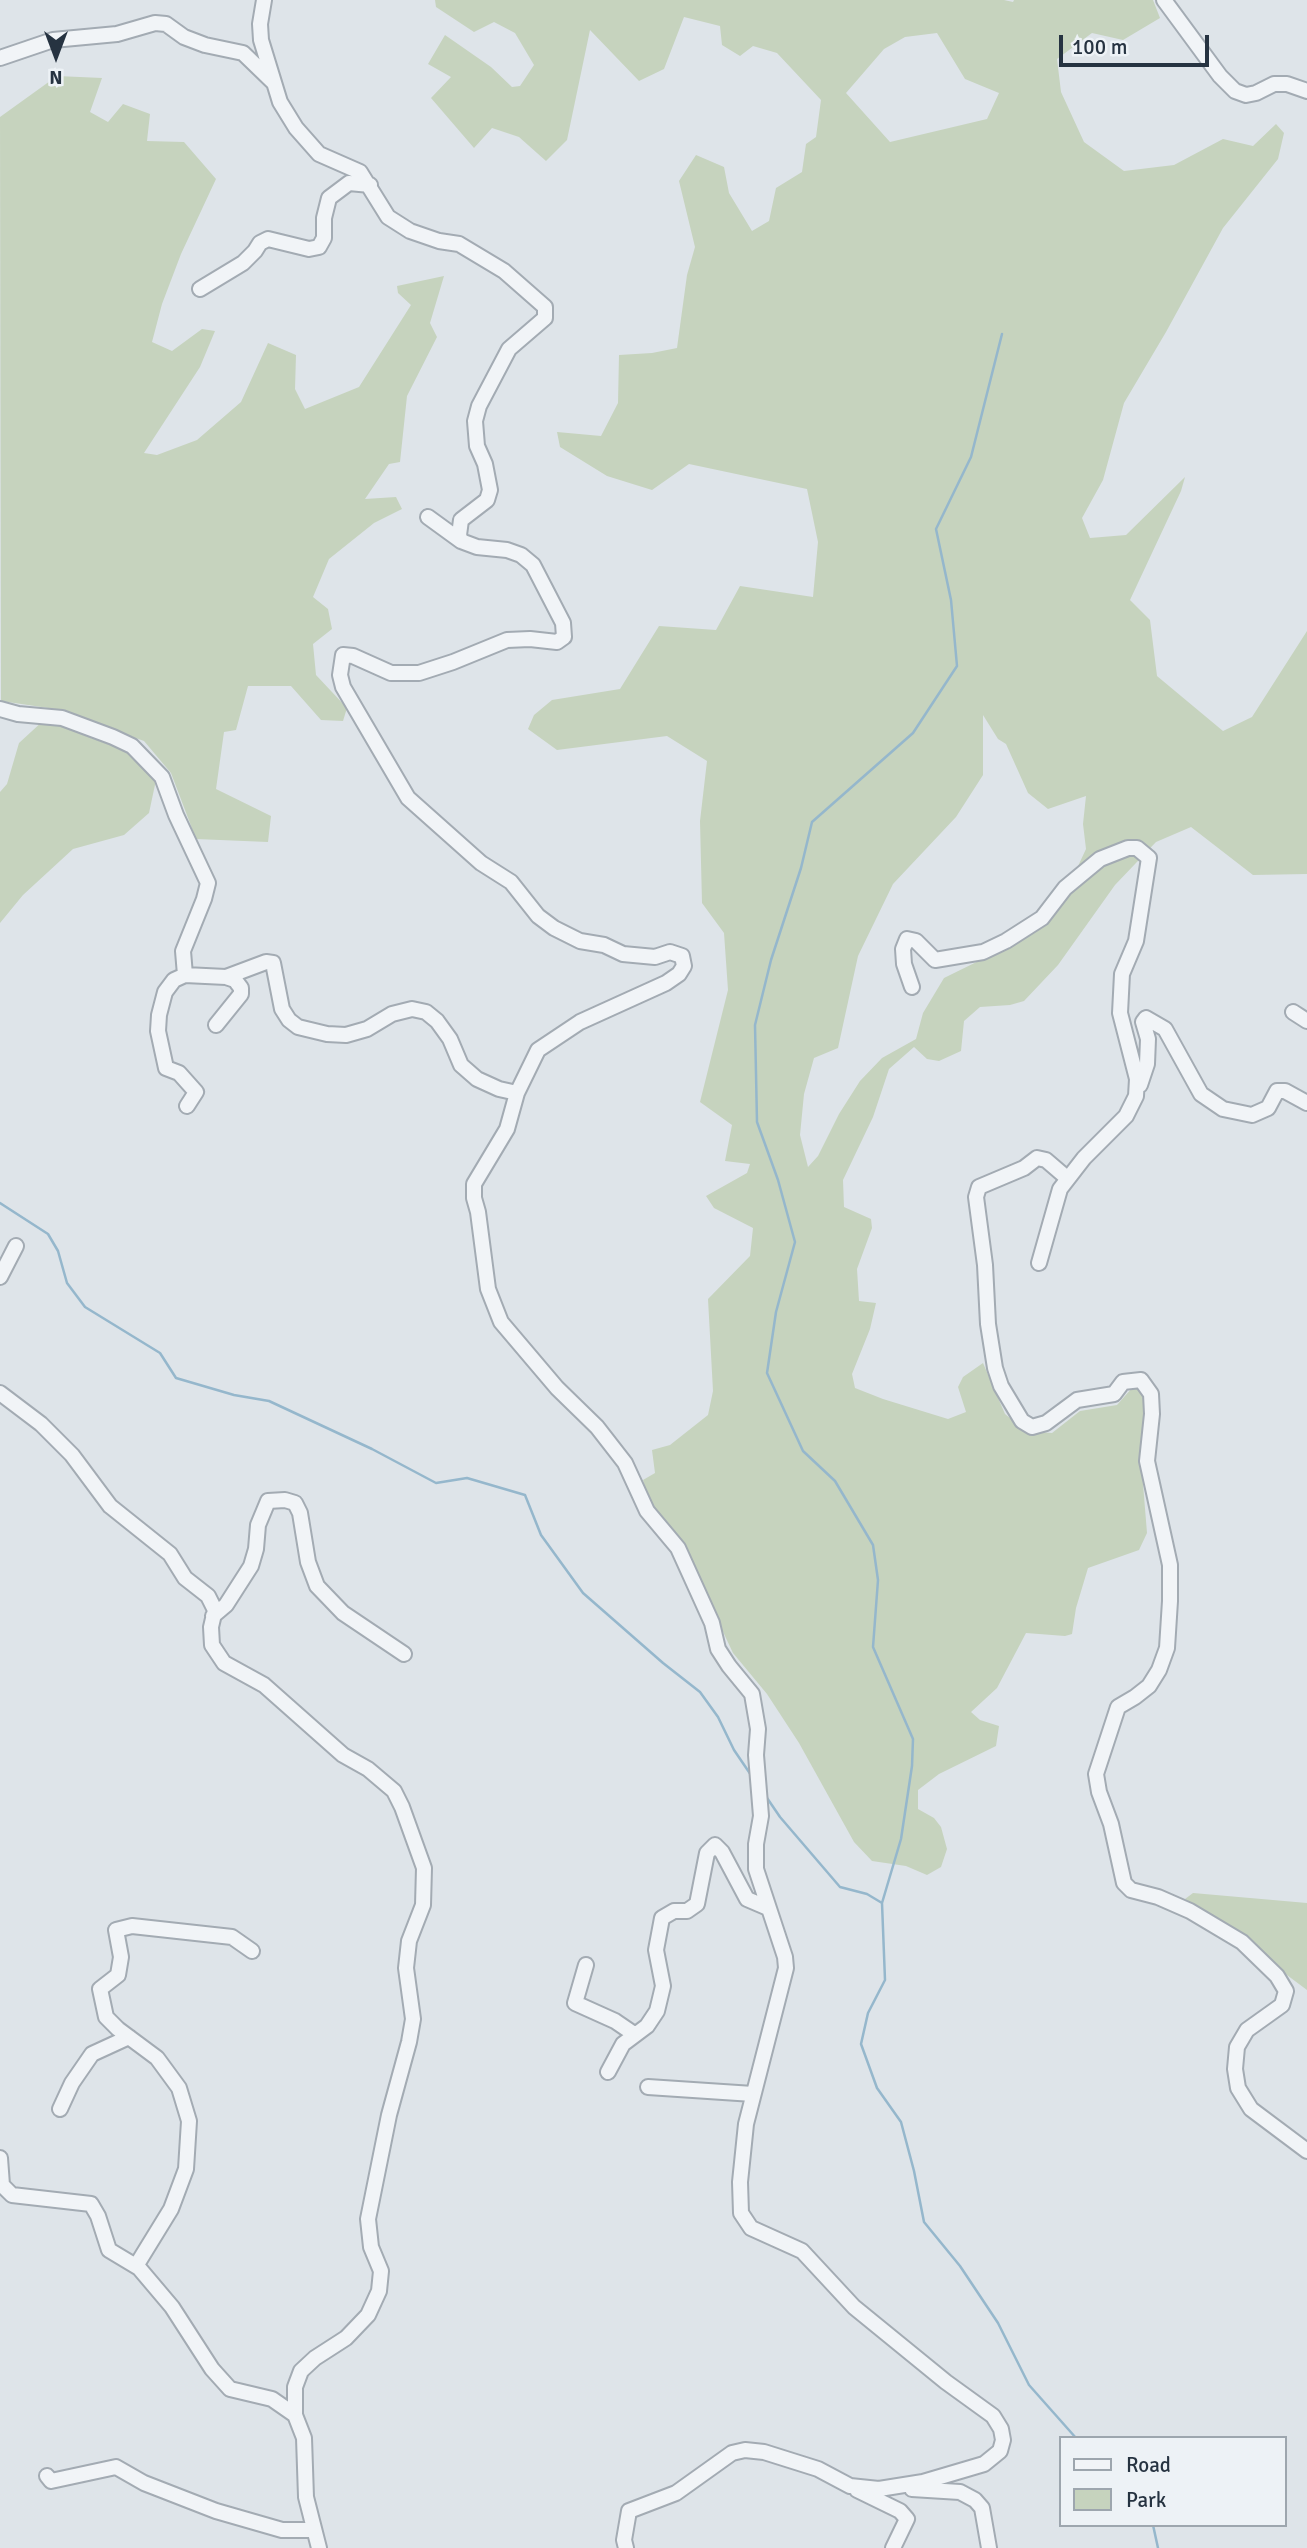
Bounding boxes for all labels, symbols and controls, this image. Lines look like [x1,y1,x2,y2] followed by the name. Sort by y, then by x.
[21,21,91,91] north arrow
[1062,21,1212,65] scale bar
[1072,34,1127,60] text: 100 m
[49,65,63,89] text: N
[1058,2436,1286,2527] legend
[1126,2452,1171,2478] text: Road
[1126,2487,1166,2513] text: Park

